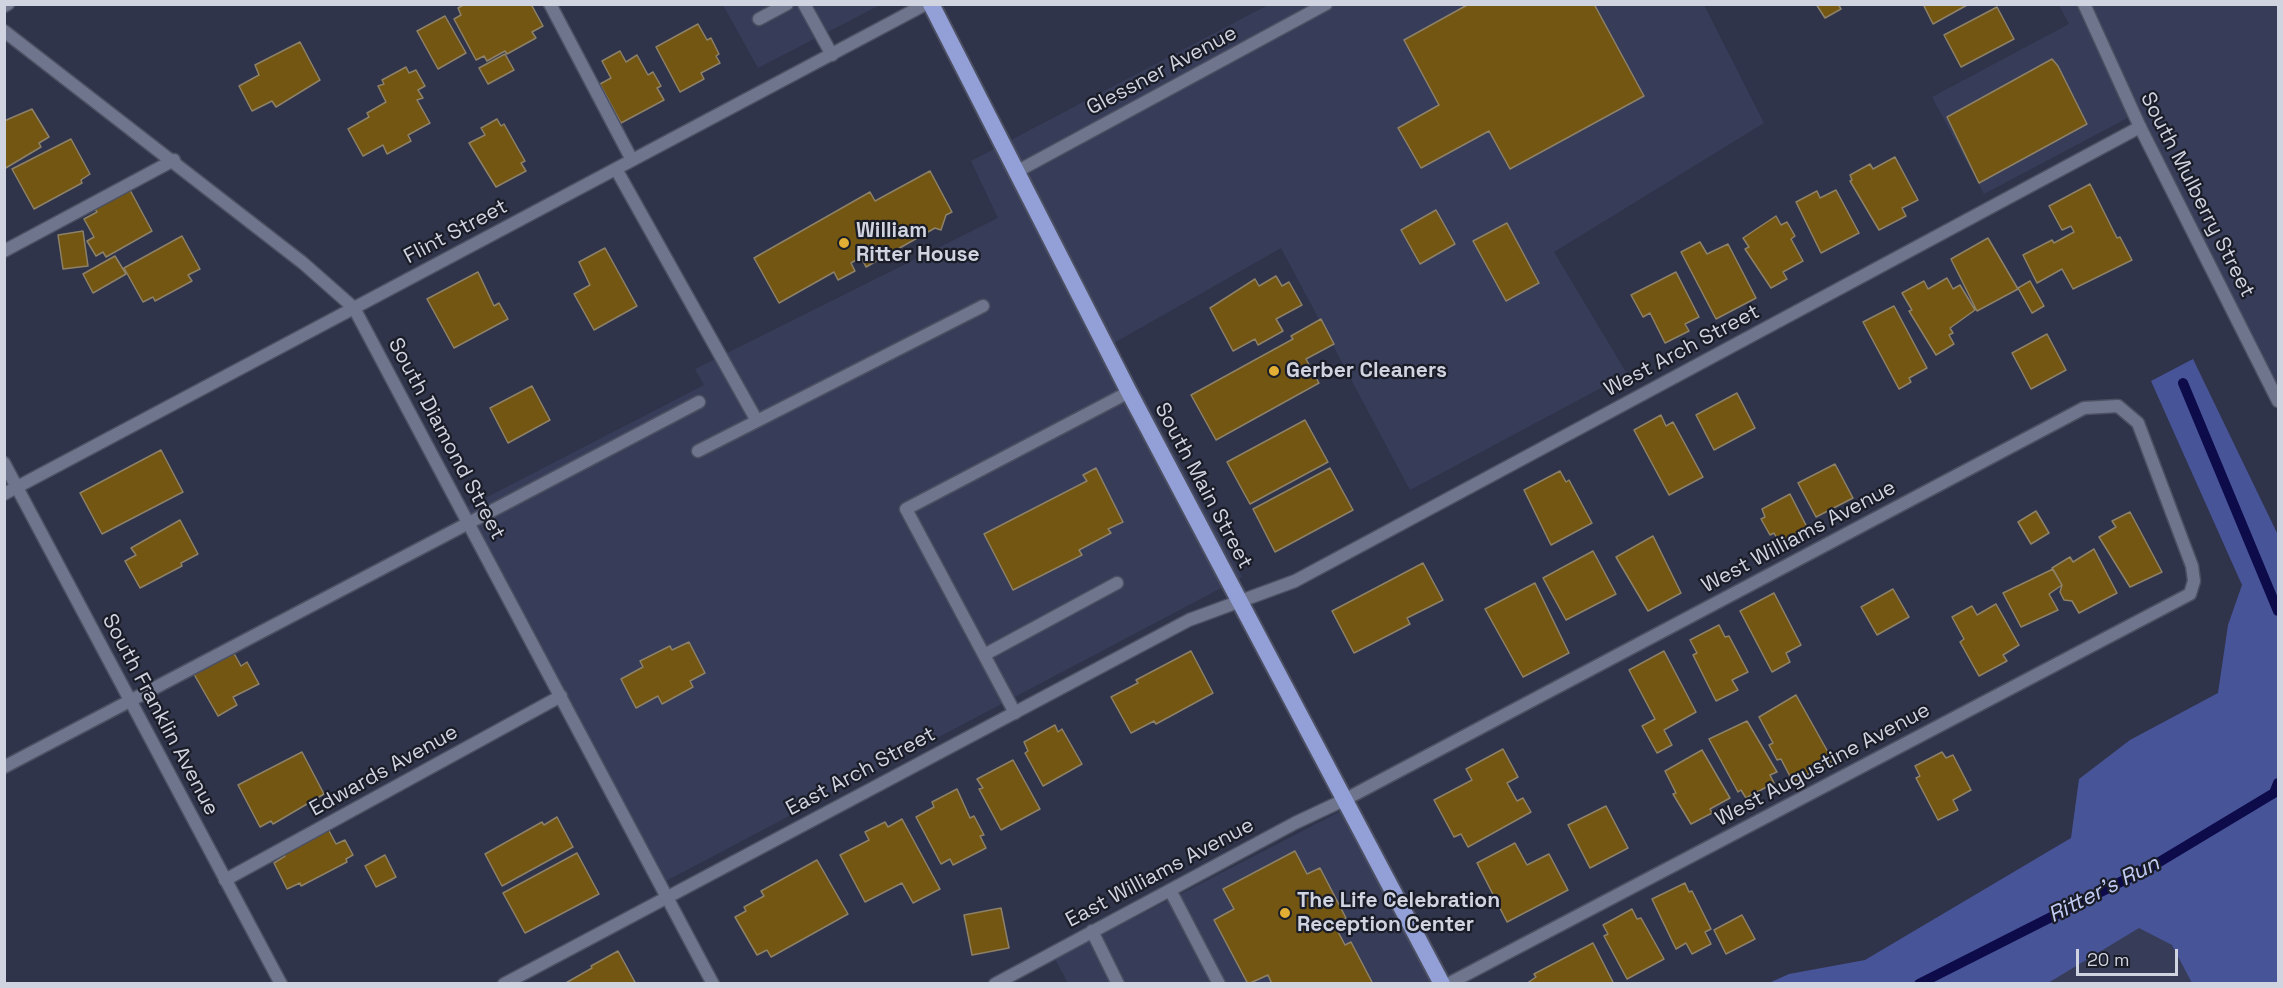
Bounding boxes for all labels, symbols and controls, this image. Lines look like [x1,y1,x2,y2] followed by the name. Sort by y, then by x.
[1083,21,1241,121] street label: Glessner Avenue
[2134,88,2260,302] street label: South Mulberry Street
[400,194,512,270] street label: Flint Street
[856,218,980,268] place label: William Ritter House
[837,236,851,250] marker: William Ritter House
[1600,299,1764,403] street label: West Arch Street
[382,334,510,544] street label: South Diamond Street
[1286,358,1447,384] place label: Gerber Cleaners
[1267,364,1281,378] marker: Gerber Cleaners
[1149,399,1257,573] street label: South Main Street
[1698,475,1900,599] street label: West Williams Avenue
[96,610,224,820] street label: South Franklin Avenue
[1711,698,1935,832] street label: West Augustine Avenue
[305,720,463,822] street label: Edwards Avenue
[782,722,940,822] street label: East Arch Street
[1062,813,1258,933] street label: East Williams Avenue
[2044,851,2164,929] water label: Ritter's Run
[1297,888,1500,938] place label: The Life Celebration Reception Center
[1278,906,1292,920] marker: The Life Celebration Reception Center
[2079,937,2181,975] scale bar
[2087,948,2130,971] text: 20 m

